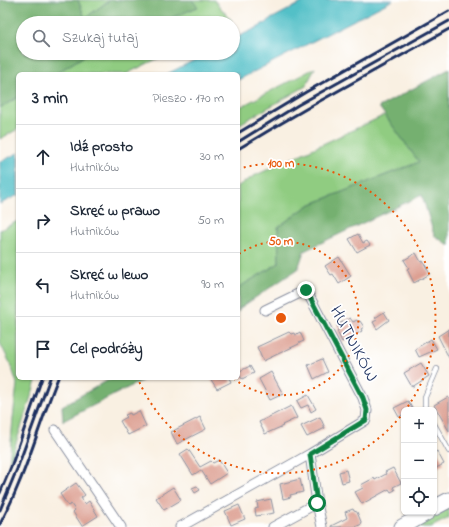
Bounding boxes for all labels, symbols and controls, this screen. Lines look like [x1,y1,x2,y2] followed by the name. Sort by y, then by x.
[16,16,240,60] search box
[30,27,52,49] icon: search
[62,27,138,49] text: Szukaj tutaj
[32,86,68,111] text: 3 min
[153,89,224,108] text: Pieszo · 170 m
[70,136,133,158] text: Idź prosto
[32,146,54,168] icon: ahead
[200,147,224,166] text: 30 m
[268,155,295,173] text: 100 m
[70,158,119,177] text: Hutników
[70,200,160,222] text: Skręć w prawo
[32,210,54,232] icon: right
[198,211,224,230] text: 50 m
[70,222,119,241] text: Hutników
[269,233,294,251] text: 50 m
[70,264,148,286] text: Skręć w lewo
[32,274,54,296] icon: left
[201,275,224,294] text: 90 m
[297,281,315,299] route end
[70,286,119,305] text: Hutników
[322,301,384,387] street label: HUTNIKÓW
[274,311,288,325] centre of rings
[32,338,54,360] icon: arrive
[70,338,143,360] text: Cel podróży
[401,407,437,515] map controls
[401,407,437,443] button: +
[401,443,437,479] button: −
[401,479,437,515] button: locate
[308,494,326,512] route start

